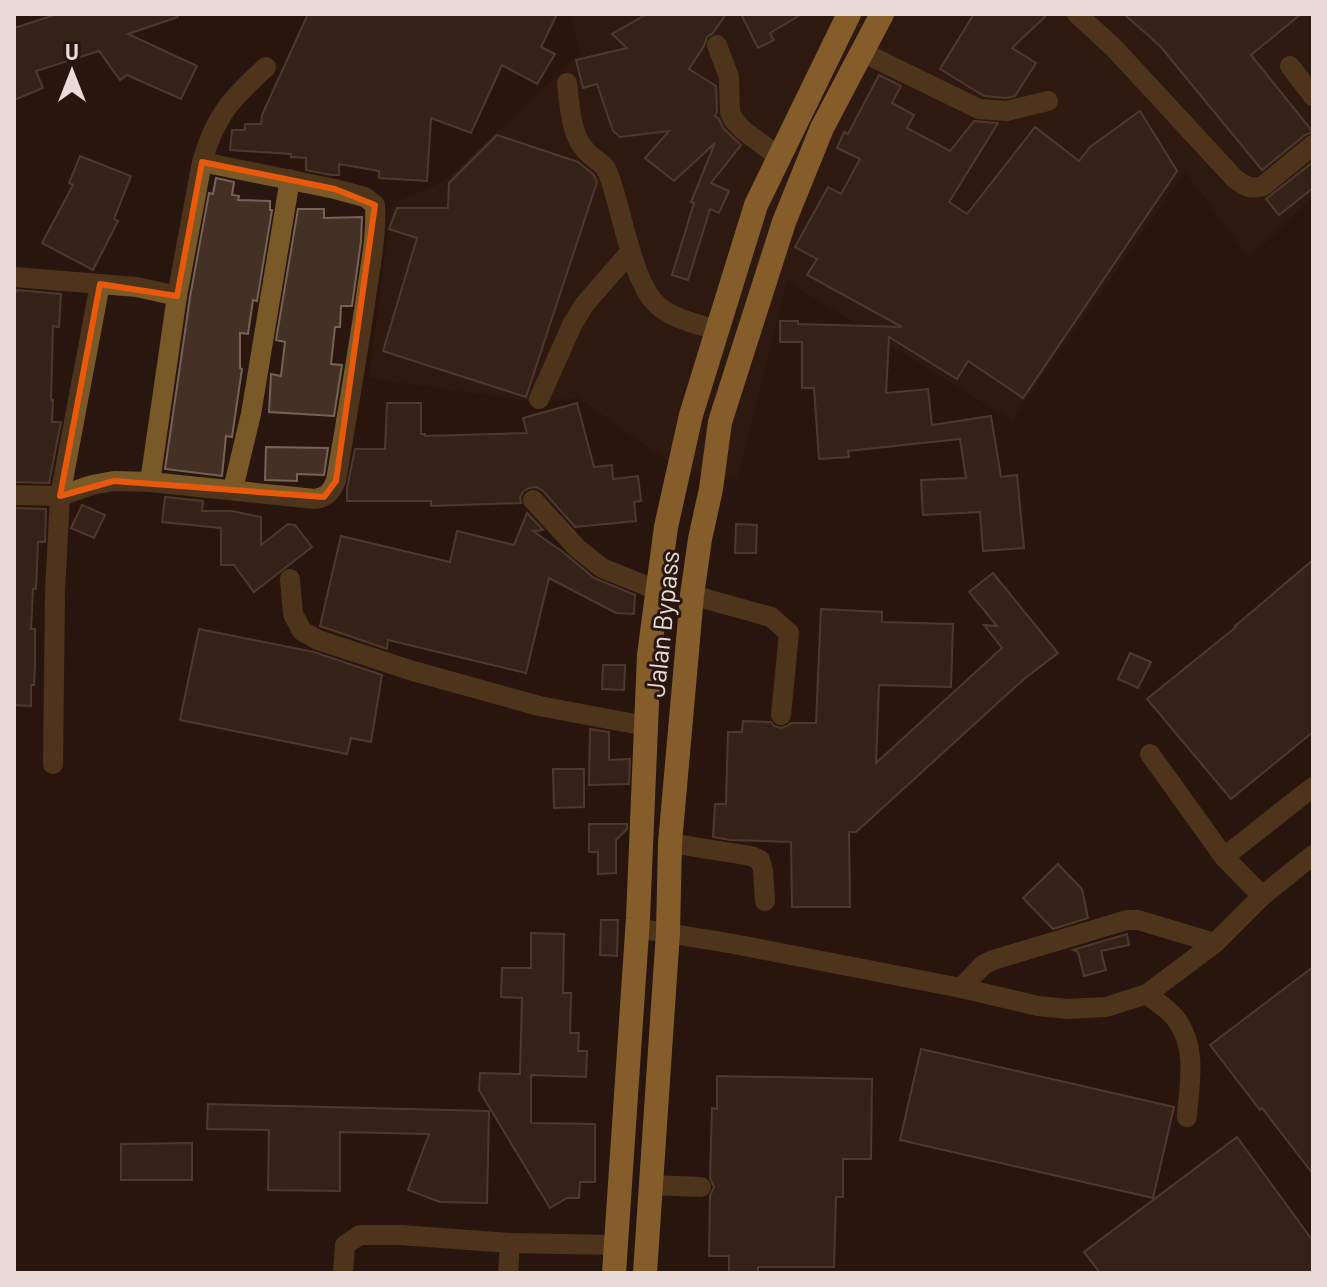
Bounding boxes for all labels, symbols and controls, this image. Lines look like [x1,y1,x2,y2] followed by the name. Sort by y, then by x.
[32,32,112,112] north arrow
[65,38,79,64] text: U
[638,549,685,699] street label: Jalan Bypass

